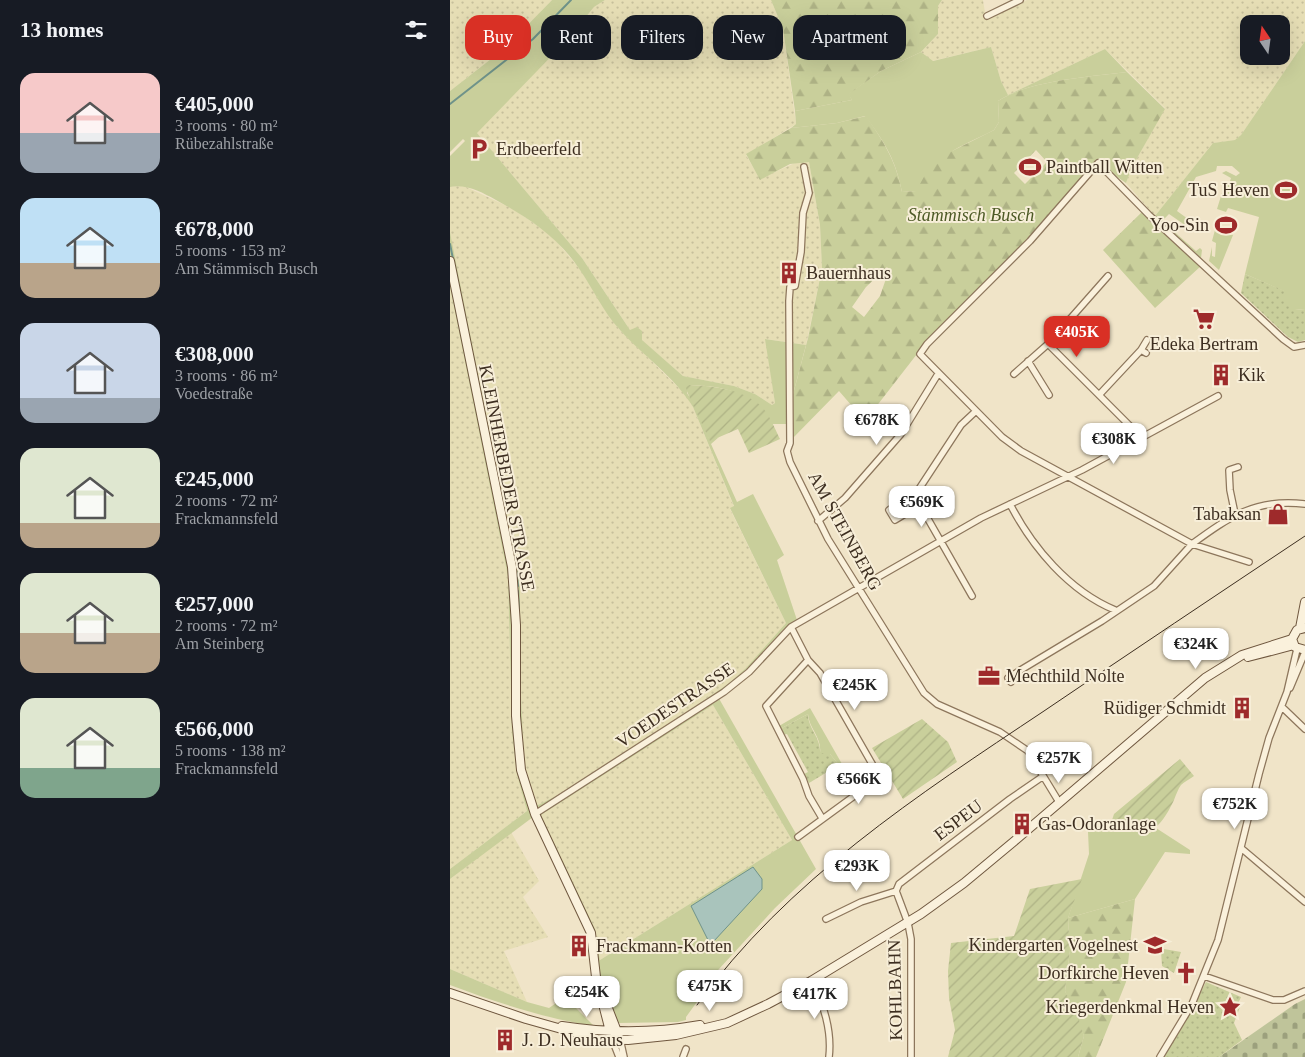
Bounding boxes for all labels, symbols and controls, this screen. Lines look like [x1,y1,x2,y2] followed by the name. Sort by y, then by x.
[465,15,531,60] chip: Buy
[541,15,611,60] chip: Rent
[621,15,703,60] chip: Filters
[713,15,783,60] chip: New
[793,15,906,60] chip: Apartment
[1240,15,1290,65] north arrow
[1240,15,1290,65] map controls
[402,16,430,44] icon: filters
[20,18,103,42] text: 13 homes
[175,92,254,116] text: €405,000
[60,93,120,153] icon: home
[175,117,278,134] text: 3 rooms · 80 m²
[175,135,274,152] text: Rübezahlstraße
[466,136,492,162] parking icon: Erdbeerfeld
[496,139,581,159] place label: Erdbeerfeld
[1017,154,1043,180] sports icon: Paintball Witten
[1046,157,1162,177] place label: Paintball Witten
[1273,177,1299,203] sports icon: TuS Heven
[1188,180,1269,200] place label: TuS Heven
[908,205,1034,225] park label: Stämmisch Busch
[1213,212,1239,238] sports icon: Yoo-Sin
[1150,215,1209,235] place label: Yoo-Sin
[175,217,254,241] text: €678,000
[60,218,120,278] icon: home
[175,242,286,259] text: 5 rooms · 153 m²
[175,260,318,277] text: Am Stämmisch Busch
[776,260,802,286] building icon: Bauernhaus
[806,263,891,283] place label: Bauernhaus
[1191,306,1217,332] supermarket icon: Edeka Bertram
[1042,316,1112,358] pin: €405K
[1055,323,1099,340] text: €405K
[1150,334,1258,354] place label: Edeka Bertram
[175,342,254,366] text: €308,000
[60,343,120,403] icon: home
[1208,362,1234,388] building icon: Kik
[475,363,539,593] street label: KLEINHERBEDER STRASSE
[1238,365,1265,385] place label: Kik
[175,367,278,384] text: 3 rooms · 86 m²
[175,385,253,402] text: Voedestraße
[842,404,912,446] pin: €678K
[855,411,899,428] text: €678K
[1079,422,1149,465] pin: €308K
[1092,430,1136,447] text: €308K
[175,467,254,491] text: €245,000
[60,468,120,528] icon: home
[804,468,886,594] street label: AM STEINBERG
[887,486,957,528] pin: €569K
[175,492,278,509] text: 2 rooms · 72 m²
[900,493,944,510] text: €569K
[1265,501,1291,527] shop icon: Tabaksan
[1193,504,1261,524] place label: Tabaksan
[175,510,278,527] text: Frackmannsfeld
[175,592,254,616] text: €257,000
[60,593,120,653] icon: home
[175,617,278,634] text: 2 rooms · 72 m²
[1161,628,1231,670] pin: €324K
[175,635,264,652] text: Am Steinberg
[1174,635,1218,652] text: €324K
[612,658,738,752] street label: VOEDESTRASSE
[976,663,1002,689] office icon: Mechthild Nolte
[1006,666,1124,686] place label: Mechthild Nolte
[820,668,890,711] pin: €245K
[833,676,877,693] text: €245K
[1229,695,1255,721] building icon: Rüdiger Schmidt
[1104,698,1226,718] place label: Rüdiger Schmidt
[175,717,254,741] text: €566,000
[60,718,120,778] icon: home
[175,742,286,759] text: 5 rooms · 138 m²
[1024,742,1094,784] pin: €257K
[1037,749,1081,766] text: €257K
[175,760,278,777] text: Frackmannsfeld
[824,762,894,805] pin: €566K
[837,770,881,787] text: €566K
[1200,788,1270,830] pin: €752K
[930,795,986,845] street label: ESPEU
[1213,795,1257,812] text: €752K
[1009,811,1035,837] building icon: Gas-Odoranlage
[1038,814,1156,834] place label: Gas-Odoranlage
[822,850,892,892] pin: €293K
[835,857,879,874] text: €293K
[1142,932,1168,958] school or university icon: Kindergarten Vogelnest
[566,933,592,959] building icon: Frackmann-Kotten
[969,935,1138,955] place label: Kindergarten Vogelnest
[596,936,732,956] place label: Frackmann-Kotten
[884,939,906,1041] street label: KOHLBAHN
[1173,960,1199,986] church icon: Dorfkirche Heven
[1039,963,1169,983] place label: Dorfkirche Heven
[675,970,745,1012] pin: €475K
[552,976,622,1018] pin: €254K
[688,977,732,994] text: €475K
[780,978,850,1020] pin: €417K
[565,983,609,1000] text: €254K
[793,985,837,1002] text: €417K
[1217,994,1243,1020] place icon: Kriegerdenkmal Heven
[1046,997,1214,1017] place label: Kriegerdenkmal Heven
[492,1027,518,1053] building icon: J. D. Neuhaus
[522,1030,623,1050] place label: J. D. Neuhaus

